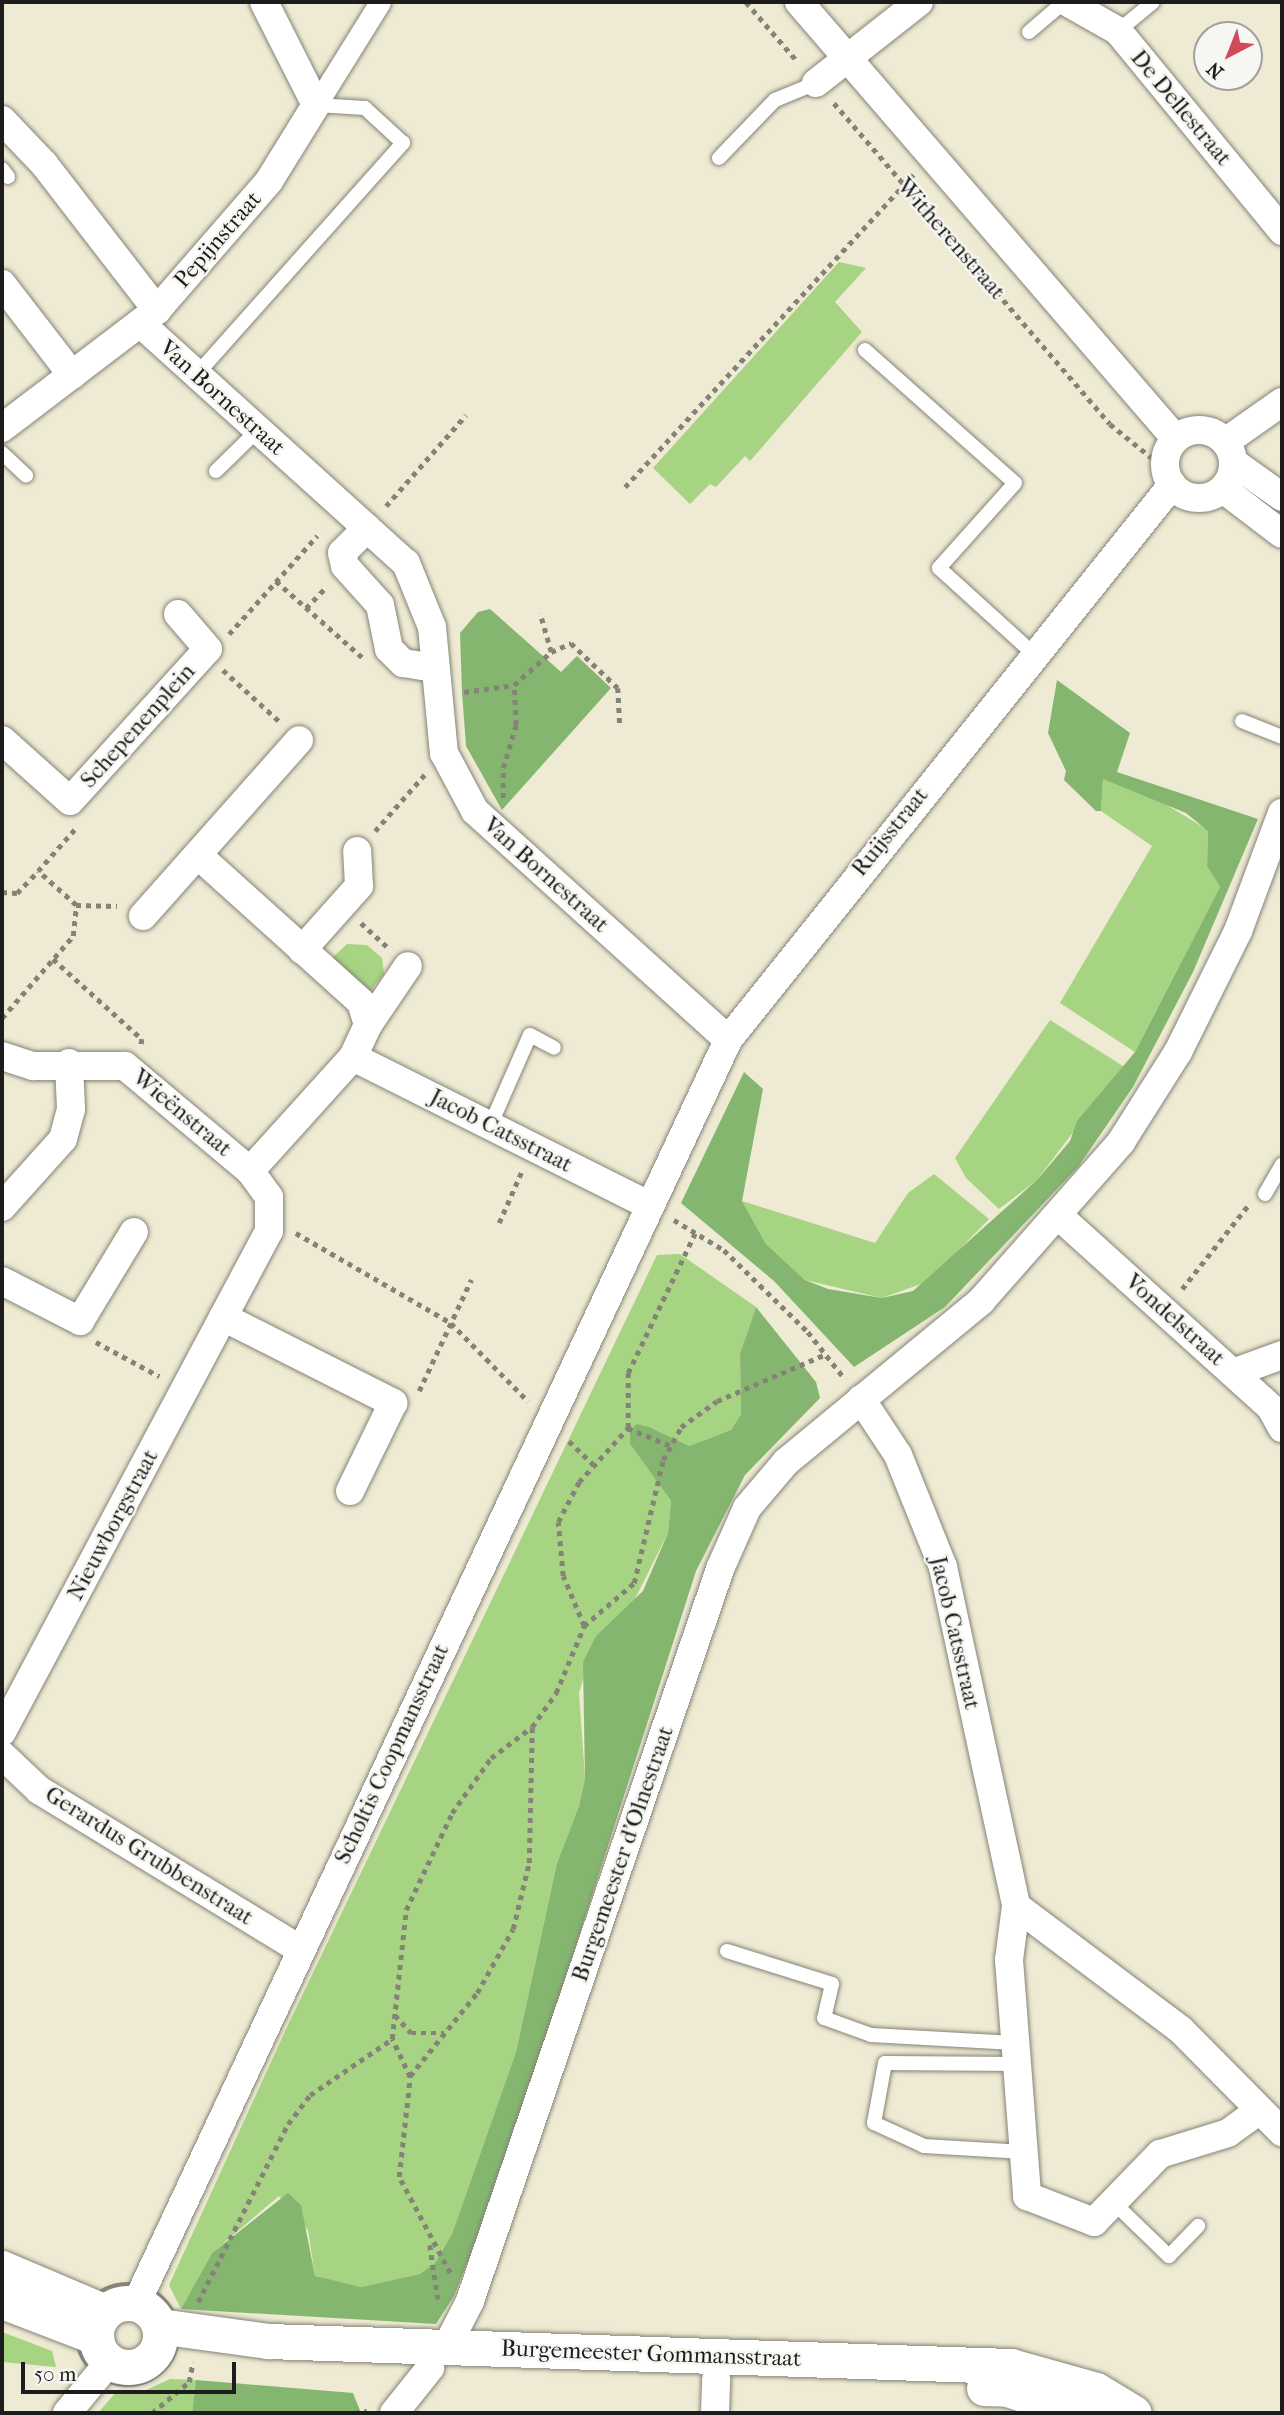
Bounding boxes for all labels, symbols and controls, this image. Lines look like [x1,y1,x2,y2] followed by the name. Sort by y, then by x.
[1193,21,1263,91] north arrow
[1125,45,1237,171] street label: De Dellestraat
[1203,57,1228,83] text: N
[891,173,1011,305] street label: Witherenstraat
[169,186,267,294] street label: Pepijnstraat
[154,334,290,462] street label: Van Bornestraat
[75,658,201,794] street label: Schepenenplein
[846,782,934,882] street label: Ruijsstraat
[478,811,614,939] street label: Van Bornestraat
[127,1063,237,1163] street label: Wieënstraat
[425,1083,577,1179] street label: Jacob Catsstraat
[1120,1268,1230,1372] street label: Vondelstraat
[62,1445,164,1605] street label: Nieuwborgstraat
[924,1554,986,1712] street label: Jacob Catsstraat
[329,1640,455,1868] street label: Scholtis Coopmansstraat
[566,1723,680,1985] street label: Burgemeester d'Olnestraat
[40,1781,258,1931] street label: Gerardus Grubbenstraat
[500,2335,802,2373] street label: Burgemeester Gommansstraat
[24,2348,240,2392] scale bar
[34,2362,77,2386] text: 50 m

